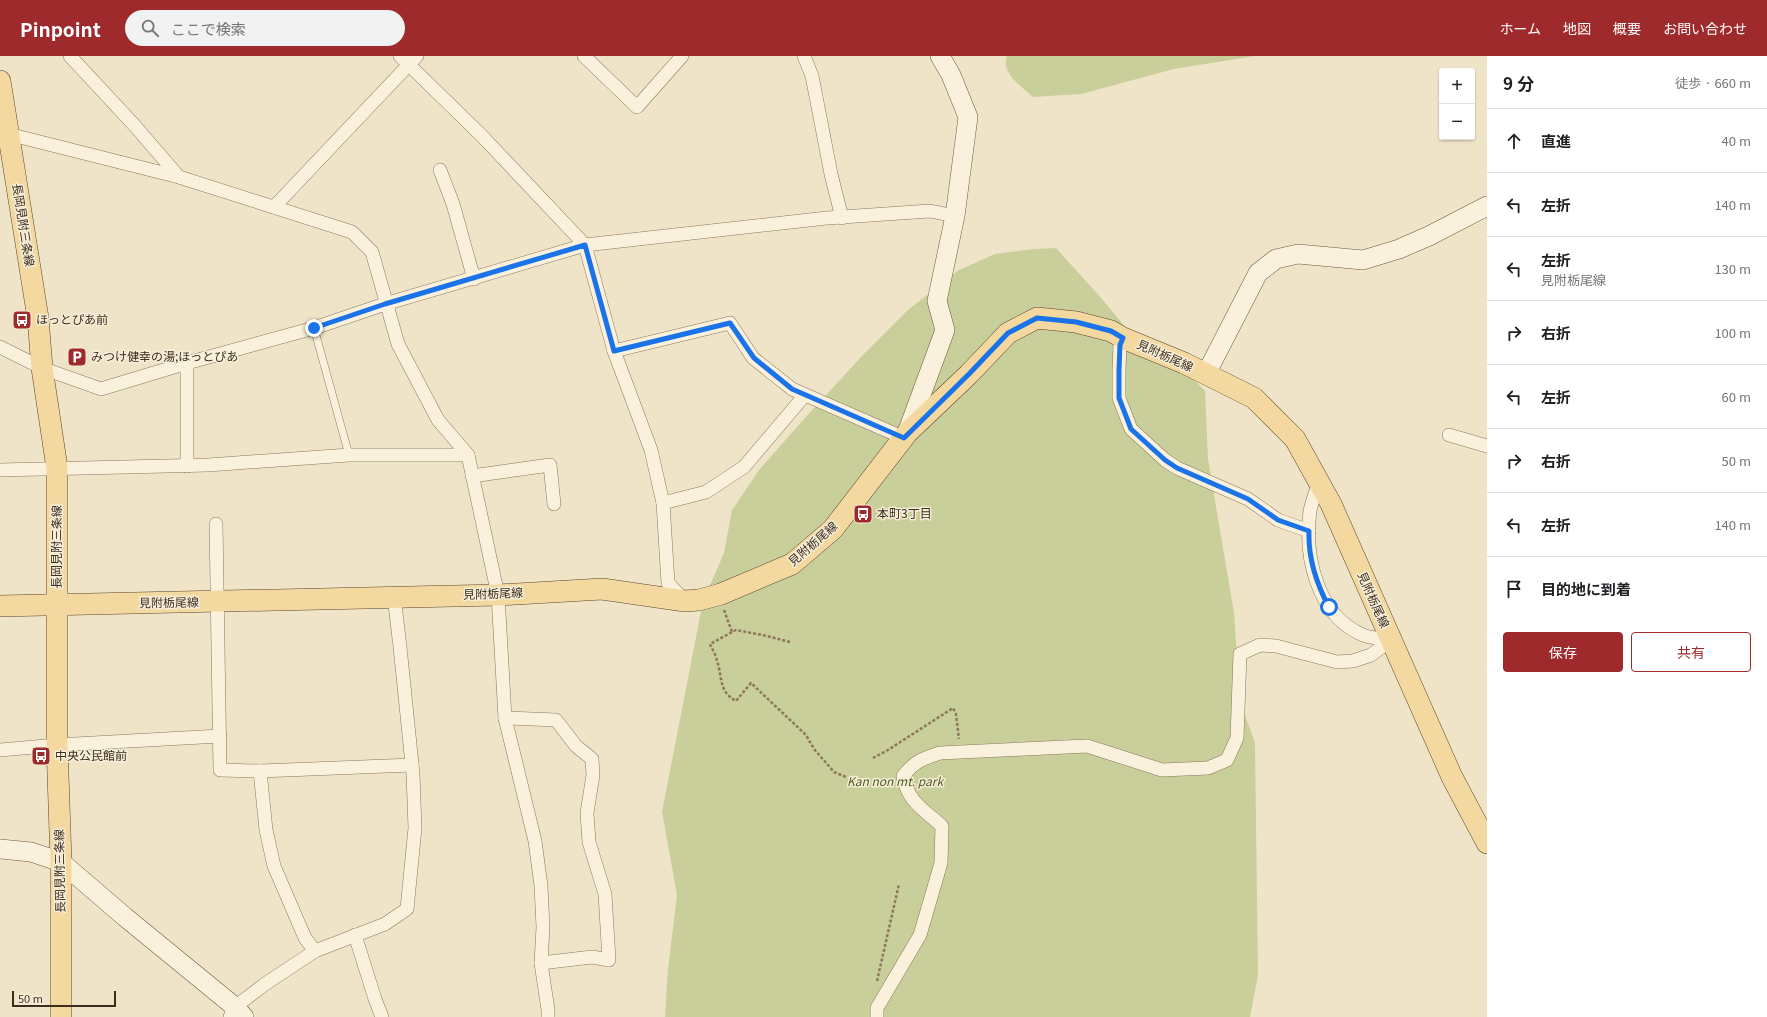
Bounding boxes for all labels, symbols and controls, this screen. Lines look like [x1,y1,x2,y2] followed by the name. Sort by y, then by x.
[125,10,405,46] search box
[20,15,101,42] text: Pinpoint
[139,17,161,39] icon: search
[171,18,246,39] text: ここで検索
[1499,18,1541,38] text: ホーム
[1563,18,1591,38] text: 地図
[1613,18,1641,38] text: 概要
[1663,18,1747,38] text: お問い合わせ
[1439,68,1475,140] map controls
[1439,68,1475,104] button: +
[1503,70,1534,95] text: 9 分
[1675,73,1751,92] text: 徒歩 · 660 m
[1439,104,1475,140] button: −
[1503,130,1525,152] icon: ahead
[1541,130,1571,151] text: 直進
[1722,131,1751,150] text: 40 m
[10,182,39,268] street label: 長岡見附三条線
[1503,194,1525,216] icon: left
[1541,194,1571,215] text: 左折
[1714,195,1751,214] text: 140 m
[1541,249,1571,270] text: 左折
[1503,258,1525,280] icon: left
[1714,259,1751,278] text: 130 m
[1541,270,1606,289] text: 見附栃尾線
[11,309,33,331] bus stop icon: ほっとぴあ前
[36,310,108,327] place label: ほっとぴあ前
[305,319,323,337] route end
[1503,322,1525,344] icon: right
[1541,322,1571,343] text: 右折
[1714,323,1751,342] text: 100 m
[1135,335,1196,375] street label: 見附栃尾線
[66,346,88,368] parking icon: みつけ健幸の湯;ほっとぴあ
[91,347,238,364] place label: みつけ健幸の湯;ほっとぴあ
[1503,386,1525,408] icon: left
[1541,386,1571,407] text: 左折
[1722,387,1751,406] text: 60 m
[1503,450,1525,472] icon: right
[1541,450,1571,471] text: 右折
[1722,451,1751,470] text: 50 m
[852,503,874,525] bus stop icon: 本町3丁目
[877,504,932,521] place label: 本町3丁目
[47,505,64,589] street label: 長岡見附三条線
[1503,514,1525,536] icon: left
[1541,514,1571,535] text: 左折
[1714,515,1751,534] text: 140 m
[784,517,840,569] street label: 見附栃尾線
[1354,569,1394,630] street label: 見附栃尾線
[1503,578,1525,600] icon: arrive
[1541,578,1631,599] text: 目的地に到着
[463,583,523,602] street label: 見附栃尾線
[139,592,199,611] street label: 見附栃尾線
[1320,598,1338,616] route start
[1503,632,1623,672] button: 保存
[1631,632,1751,672] button: 共有
[30,745,52,767] bus stop icon: 中央公民館前
[55,746,127,763] place label: 中央公民館前
[847,772,944,789] park label: Kan non mt. park
[49,829,68,913] street label: 長岡見附三条線
[12,989,116,1008] scale bar
[18,990,43,1006] text: 50 m

